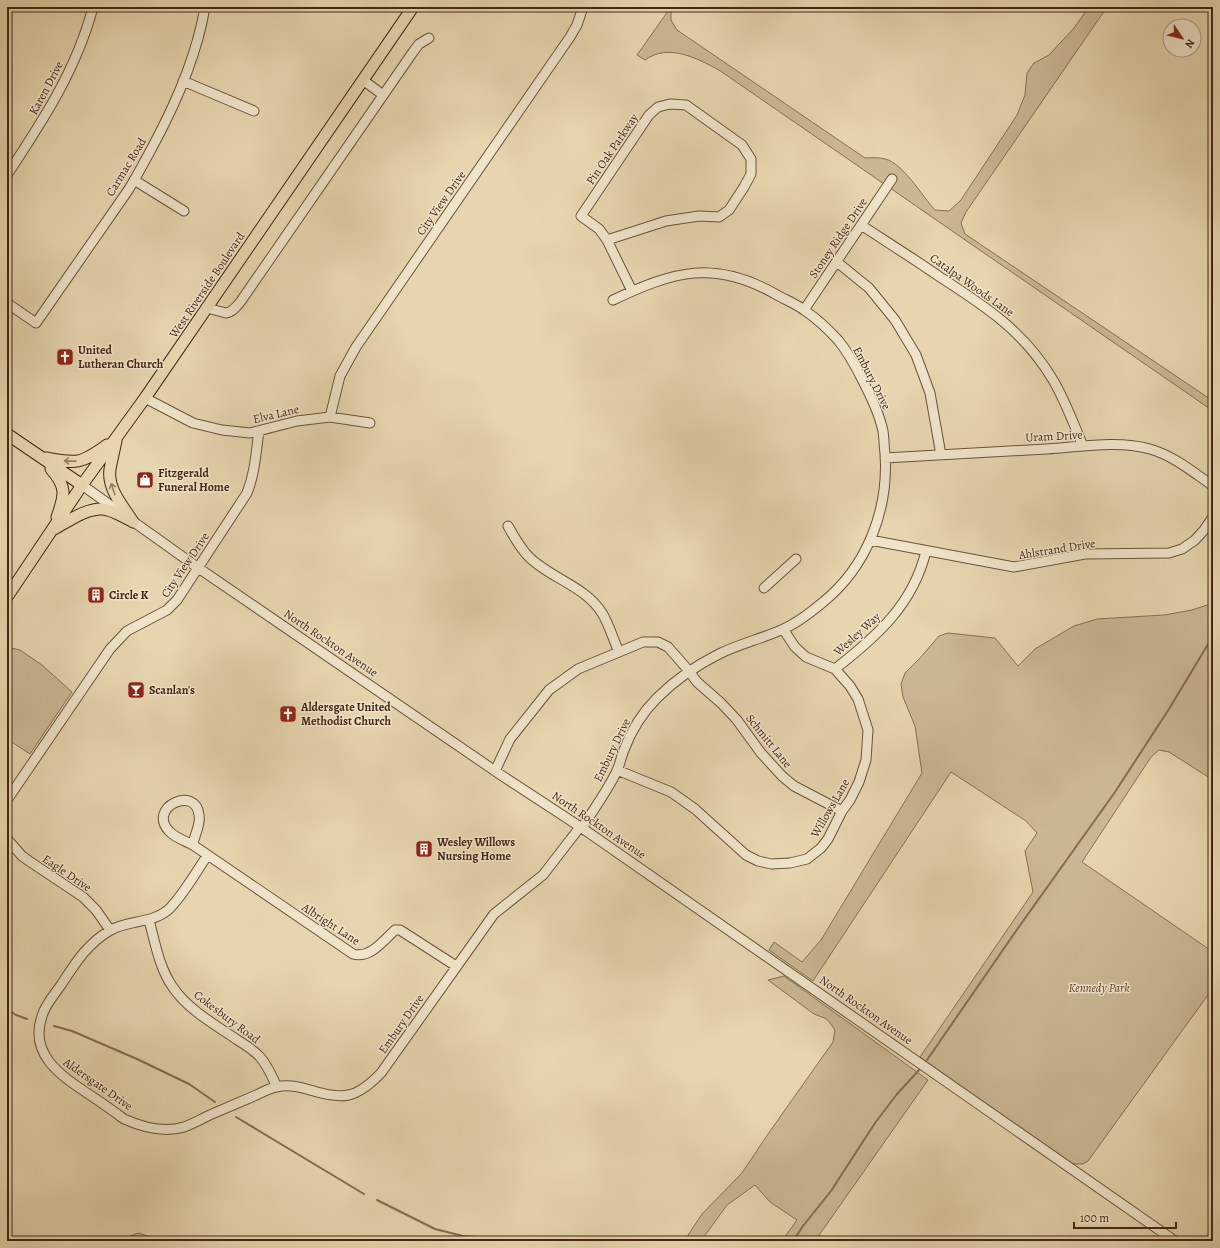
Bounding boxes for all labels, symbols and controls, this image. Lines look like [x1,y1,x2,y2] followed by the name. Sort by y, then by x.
[1162,18,1202,58] north arrow
[1181,36,1198,51] text: N
[25,58,67,118] street label: Karen Drive
[582,110,642,188] street label: Pin Oak Parkway
[102,134,150,199] street label: Carmac Road
[413,167,469,239] street label: City View Drive
[805,195,871,281] street label: Stoney Ridge Drive
[165,228,249,342] street label: West Riverside Boulevard
[927,250,1017,320] street label: Catalpa Woods Lane
[78,342,164,372] place label: United Lutheran Church
[849,344,895,412] street label: Embury Drive
[55,347,75,367] church icon: United Lutheran Church
[251,401,301,427] street label: Elva Lane
[1025,427,1083,445] street label: Uram Drive
[64,458,77,465] one-way arrow
[158,465,230,495] place label: Fitzgerald Funeral Home
[135,470,155,490] shop icon: Fitzgerald Funeral Home
[109,482,116,495] one-way arrow
[157,529,213,601] street label: City View Drive
[1017,535,1096,563] street label: Ahlstrand Drive
[86,585,106,605] building icon: Circle K
[109,587,148,603] place label: Circle K
[281,606,381,680] street label: North Rockton Avenue
[830,608,884,660] street label: Wesley Way
[126,680,146,700] bar icon: Scanlan's
[149,682,195,698] place label: Scanlan's
[300,699,392,729] place label: Aldersgate United Methodist Church
[278,704,298,724] church icon: Aldersgate United Methodist Church
[742,711,796,771] street label: Schmitt Lane
[590,716,634,784] street label: Embury Drive
[806,776,853,841] street label: Willows Lane
[549,788,649,862] street label: North Rockton Avenue
[436,834,515,864] place label: Wesley Willows Nursing Home
[414,839,434,859] building icon: Wesley Willows Nursing Home
[39,851,95,895] street label: Eagle Drive
[298,899,363,949] street label: Albright Lane
[816,972,916,1048] street label: North Rockton Avenue
[1068,980,1130,996] park label: Kennedy Park
[191,987,264,1048] street label: Cokesbury Road
[375,991,427,1057] street label: Embury Drive
[59,1054,136,1114] street label: Aldersgate Drive
[1074,1204,1176,1230] scale bar
[1080,1210,1109,1226] text: 100 m

